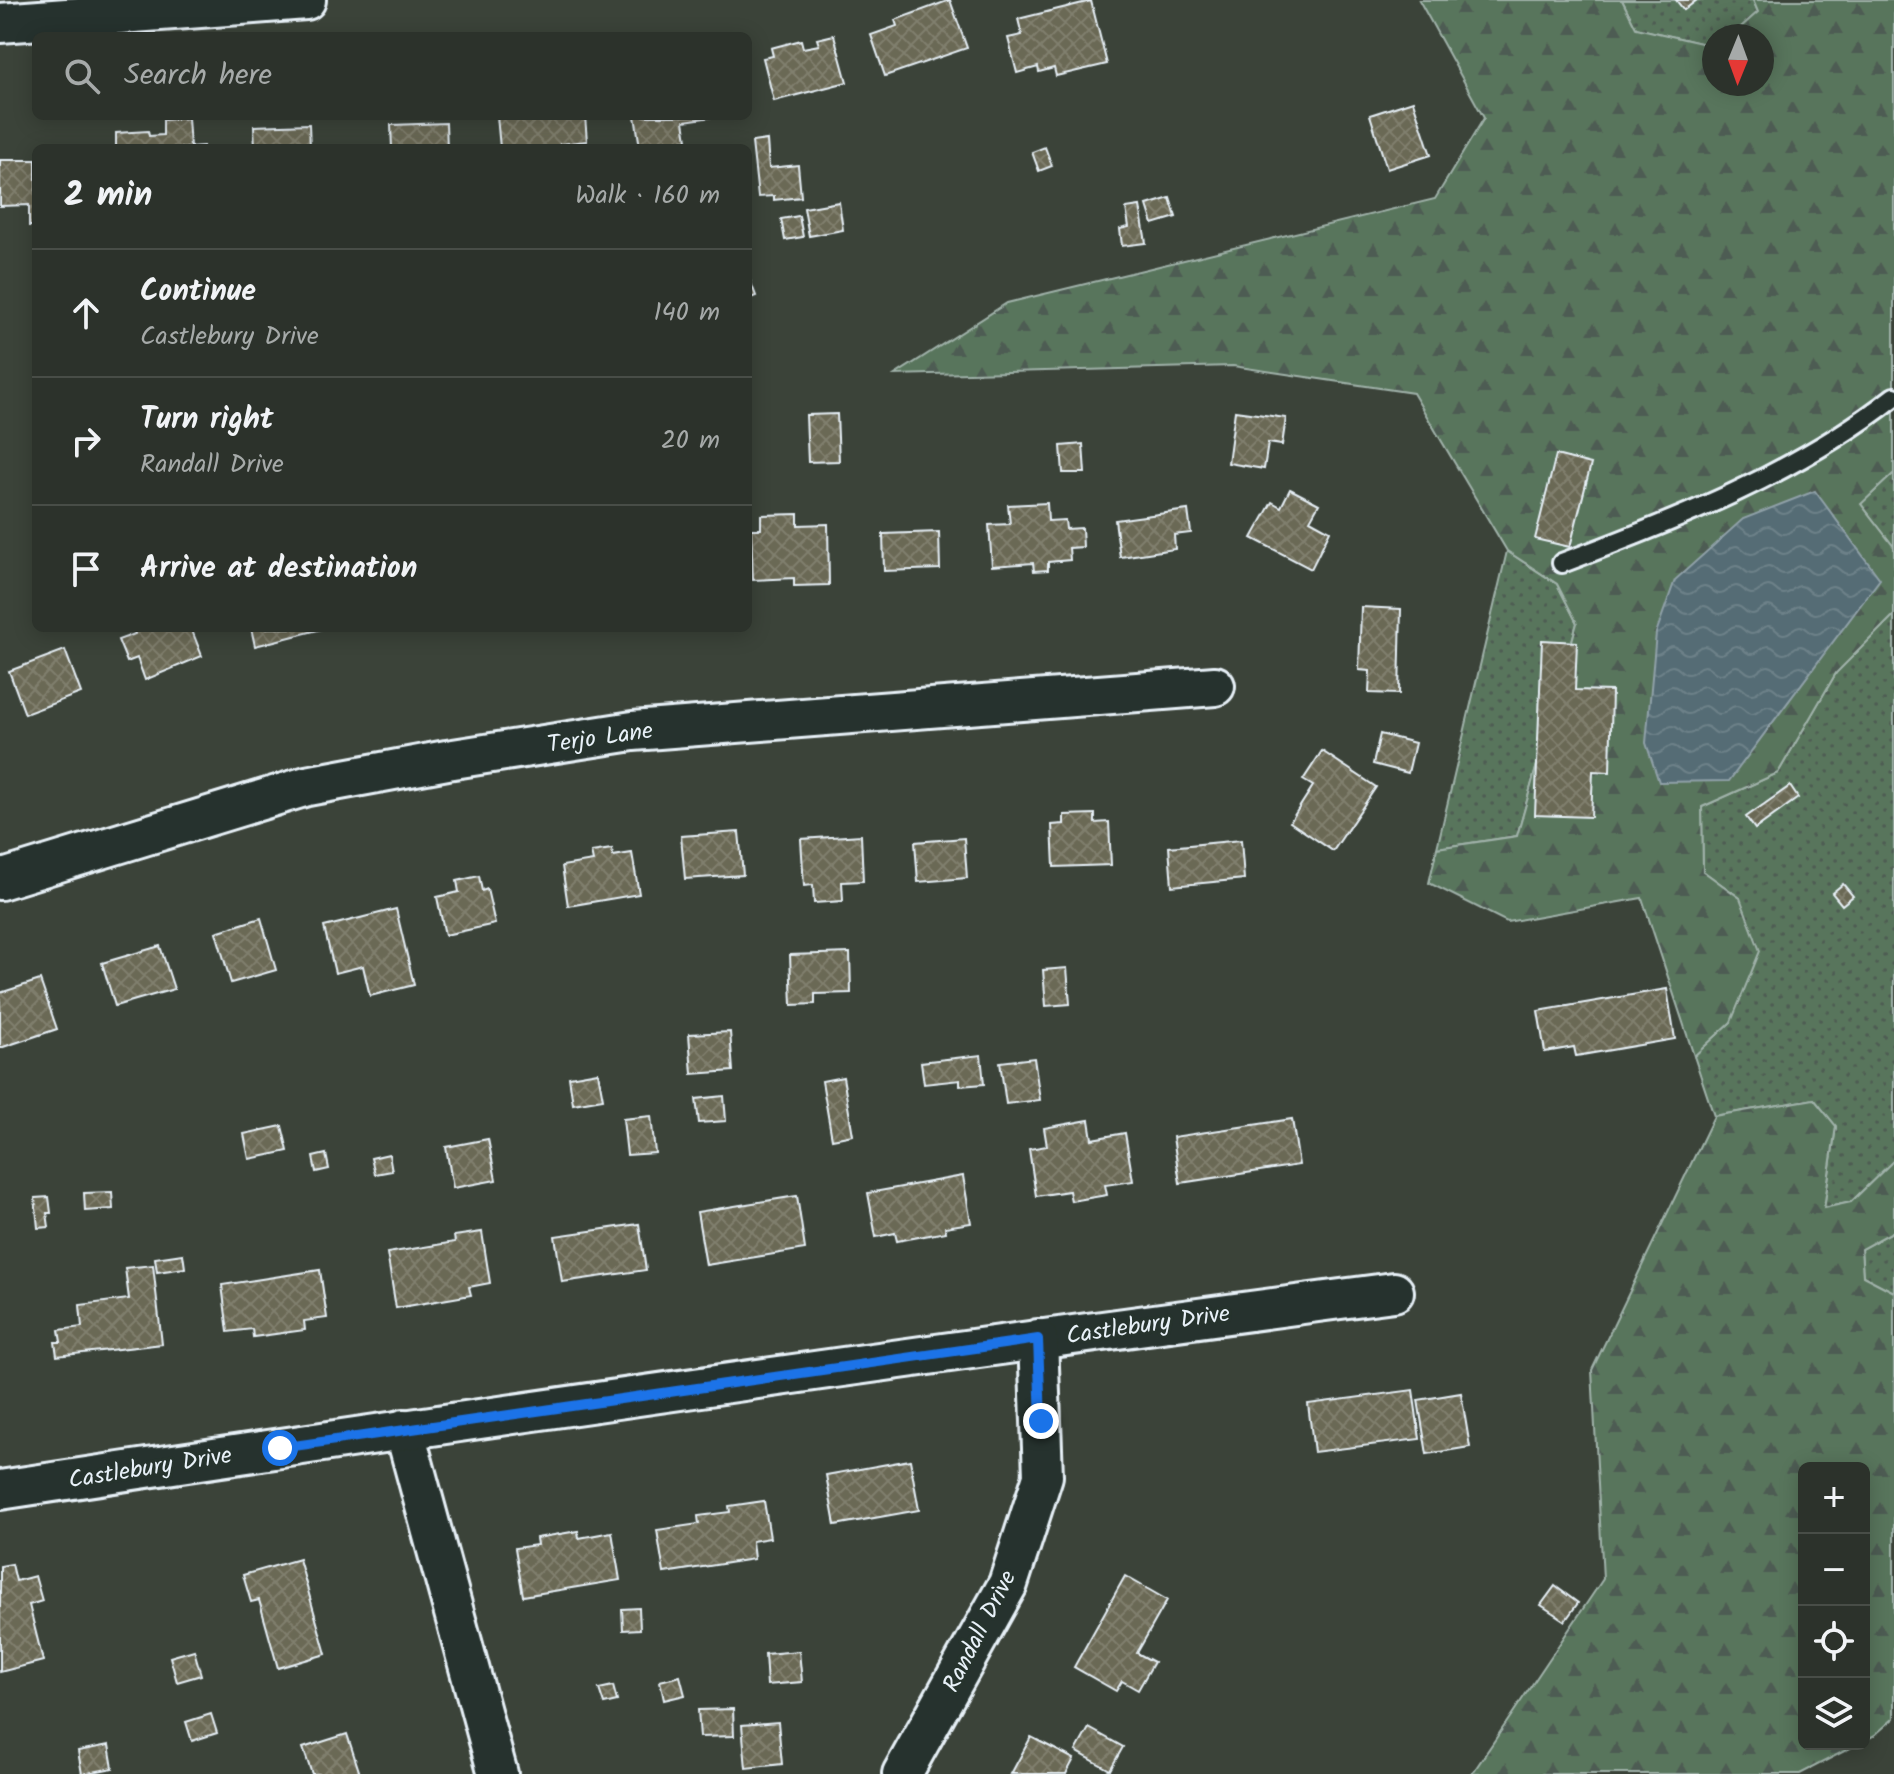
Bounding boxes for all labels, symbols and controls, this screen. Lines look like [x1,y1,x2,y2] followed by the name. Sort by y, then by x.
[1702,24,1774,96] north arrow
[32,32,752,120] search box
[124,52,272,100] text: Search here
[60,54,104,98] icon: search
[64,169,152,223] text: 2 min
[575,175,720,217] text: Walk · 160 m
[140,268,256,316] text: Continue
[64,291,108,335] icon: ahead
[653,292,720,334] text: 140 m
[140,316,319,358] text: Castlebury Drive
[140,396,273,444] text: Turn right
[64,419,108,463] icon: right
[661,420,720,462] text: 20 m
[140,444,284,486] text: Randall Drive
[140,545,417,593] text: Arrive at destination
[64,547,108,591] icon: arrive
[545,712,656,765] street label: Terjo Lane
[1064,1295,1233,1356] street label: Castlebury Drive
[1023,1403,1059,1439] route end
[262,1430,298,1466] route start
[66,1436,235,1501] street label: Castlebury Drive
[1798,1462,1870,1750] map controls
[1798,1462,1870,1534] button: +
[1798,1534,1870,1606] button: −
[933,1564,1028,1700] street label: Randall Drive
[1798,1606,1870,1678] button: locate
[1798,1678,1870,1750] button: layers

